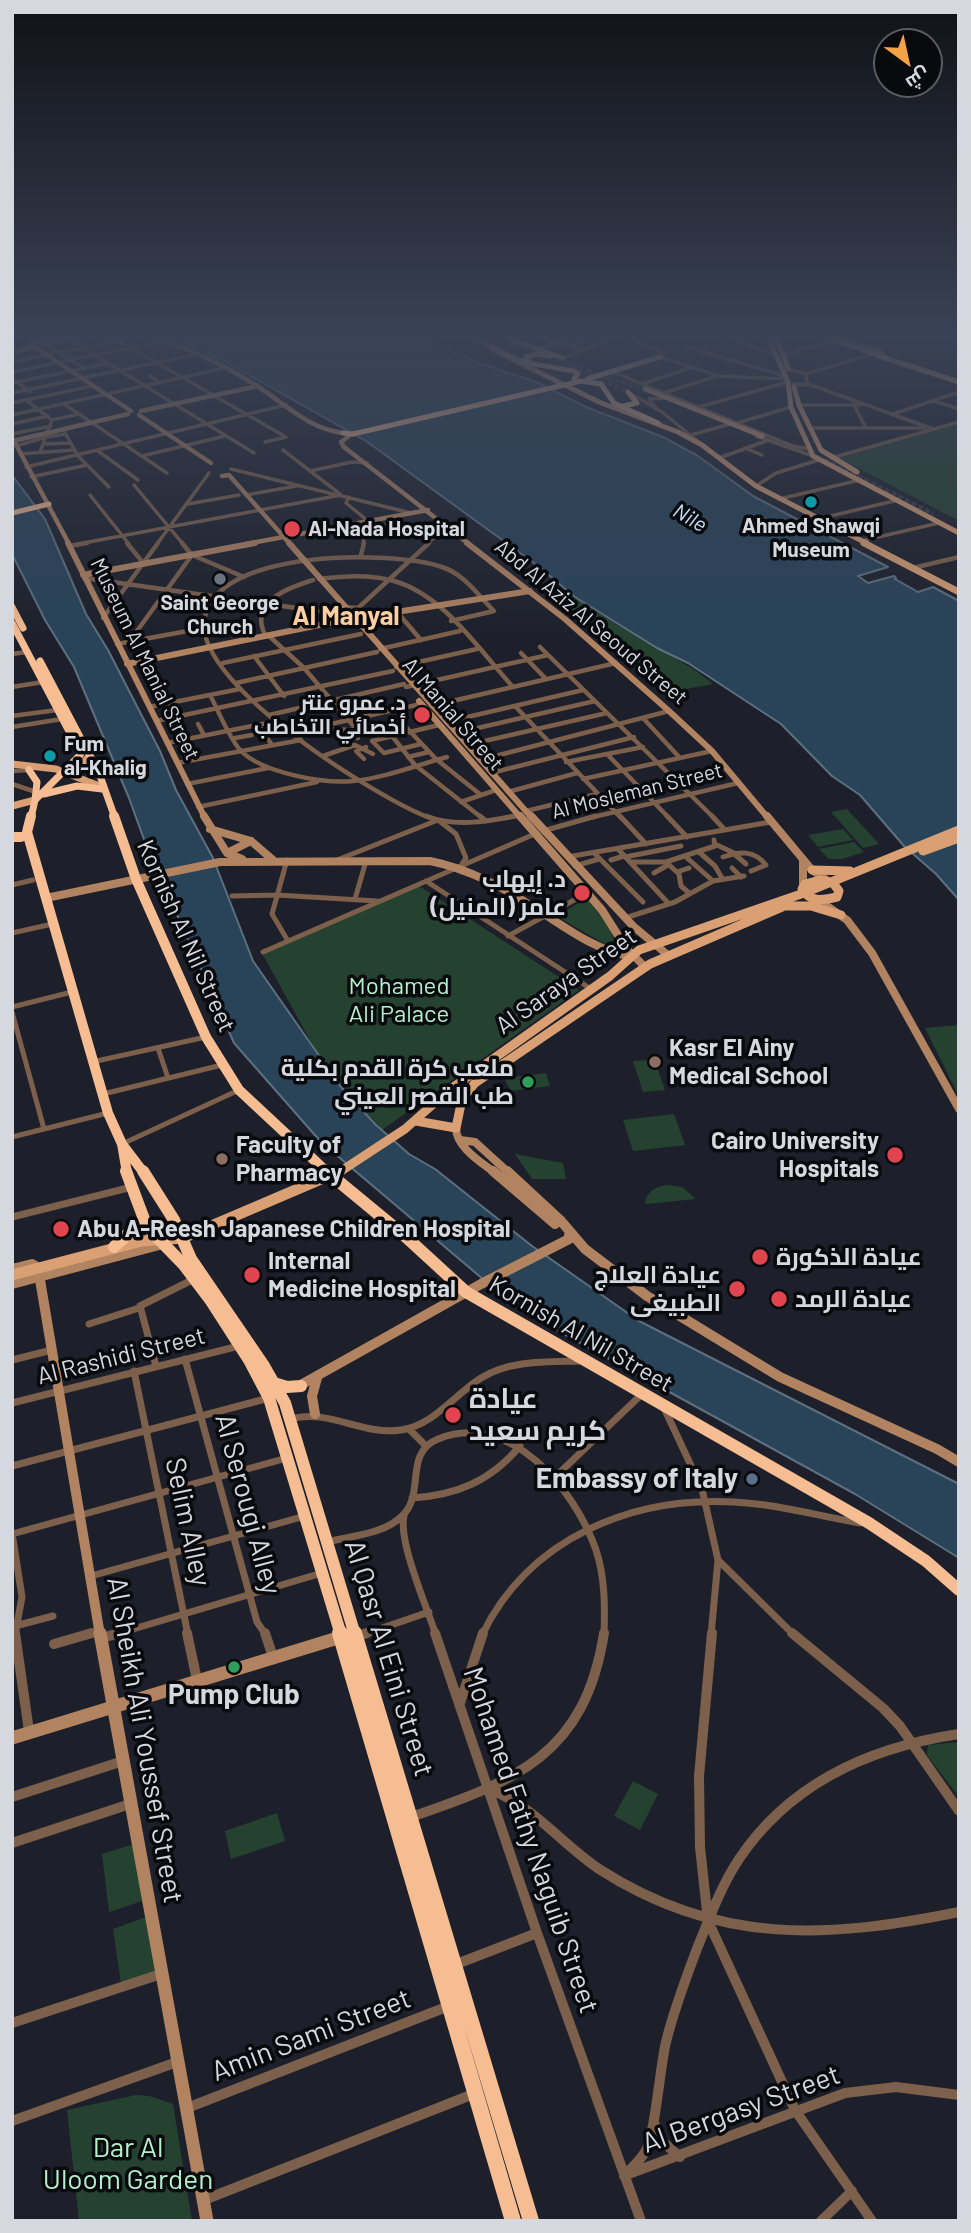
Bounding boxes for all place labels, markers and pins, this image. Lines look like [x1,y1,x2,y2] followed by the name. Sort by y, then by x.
[803,494,819,510] marker: Ahmed Shawqi Museum
[742,513,880,563] place label: Ahmed Shawqi Museum
[308,516,465,542] place label: Al-Nada Hospital
[282,519,302,539] marker: Al-Nada Hospital
[212,571,228,587] marker: Saint George Church
[160,590,280,640] place label: Saint George Church
[254,690,406,740] place label: د. عمرو عنتر أخصائي التخاطب
[412,705,432,725] marker: د. عمرو عنتر أخصائي التخاطب
[64,731,147,781] place label: Fum al-Khalig
[42,748,58,764] marker: Fum al-Khalig
[430,865,566,921] place label: د. إيهاب عامر (المنيل)
[572,883,592,903] marker: د. إيهاب عامر (المنيل)
[669,1034,828,1090] place label: Kasr El Ainy Medical School
[281,1054,514,1110] place label: ملعب كرة القدم بكلية طب القصر العيني
[647,1054,663,1070] marker: Kasr El Ainy Medical School
[520,1074,536,1090] marker: ملعب كرة القدم بكلية طب القصر العيني
[711,1127,879,1183] place label: Cairo University Hospitals
[236,1131,343,1187] place label: Faculty of Pharmacy
[885,1145,905,1165] marker: Cairo University Hospitals
[214,1151,230,1167] marker: Faculty of Pharmacy
[77,1215,511,1243] place label: Abu A-Reesh Japanese Children Hospital
[51,1219,71,1239] marker: Abu A-Reesh Japanese Children Hospital
[776,1243,922,1271] place label: عيادة الذكورة
[268,1247,456,1303] place label: Internal Medicine Hospital
[750,1247,770,1267] marker: عيادة الذكورة
[594,1261,721,1317] place label: عيادة العلاج الطبيغى
[242,1265,262,1285] marker: Internal Medicine Hospital
[727,1279,747,1299] marker: عيادة العلاج الطبيغى
[795,1285,912,1313] place label: عيادة الرمد
[769,1289,789,1309] marker: عيادة الرمد
[469,1382,606,1448] place label: عيادة كريم سعيد
[443,1405,463,1425] marker: عيادة كريم سعيد
[536,1462,738,1496] place label: Embassy of Italy
[744,1471,760,1487] marker: Embassy of Italy
[226,1659,242,1675] marker: Pump Club
[168,1678,300,1712] place label: Pump Club

